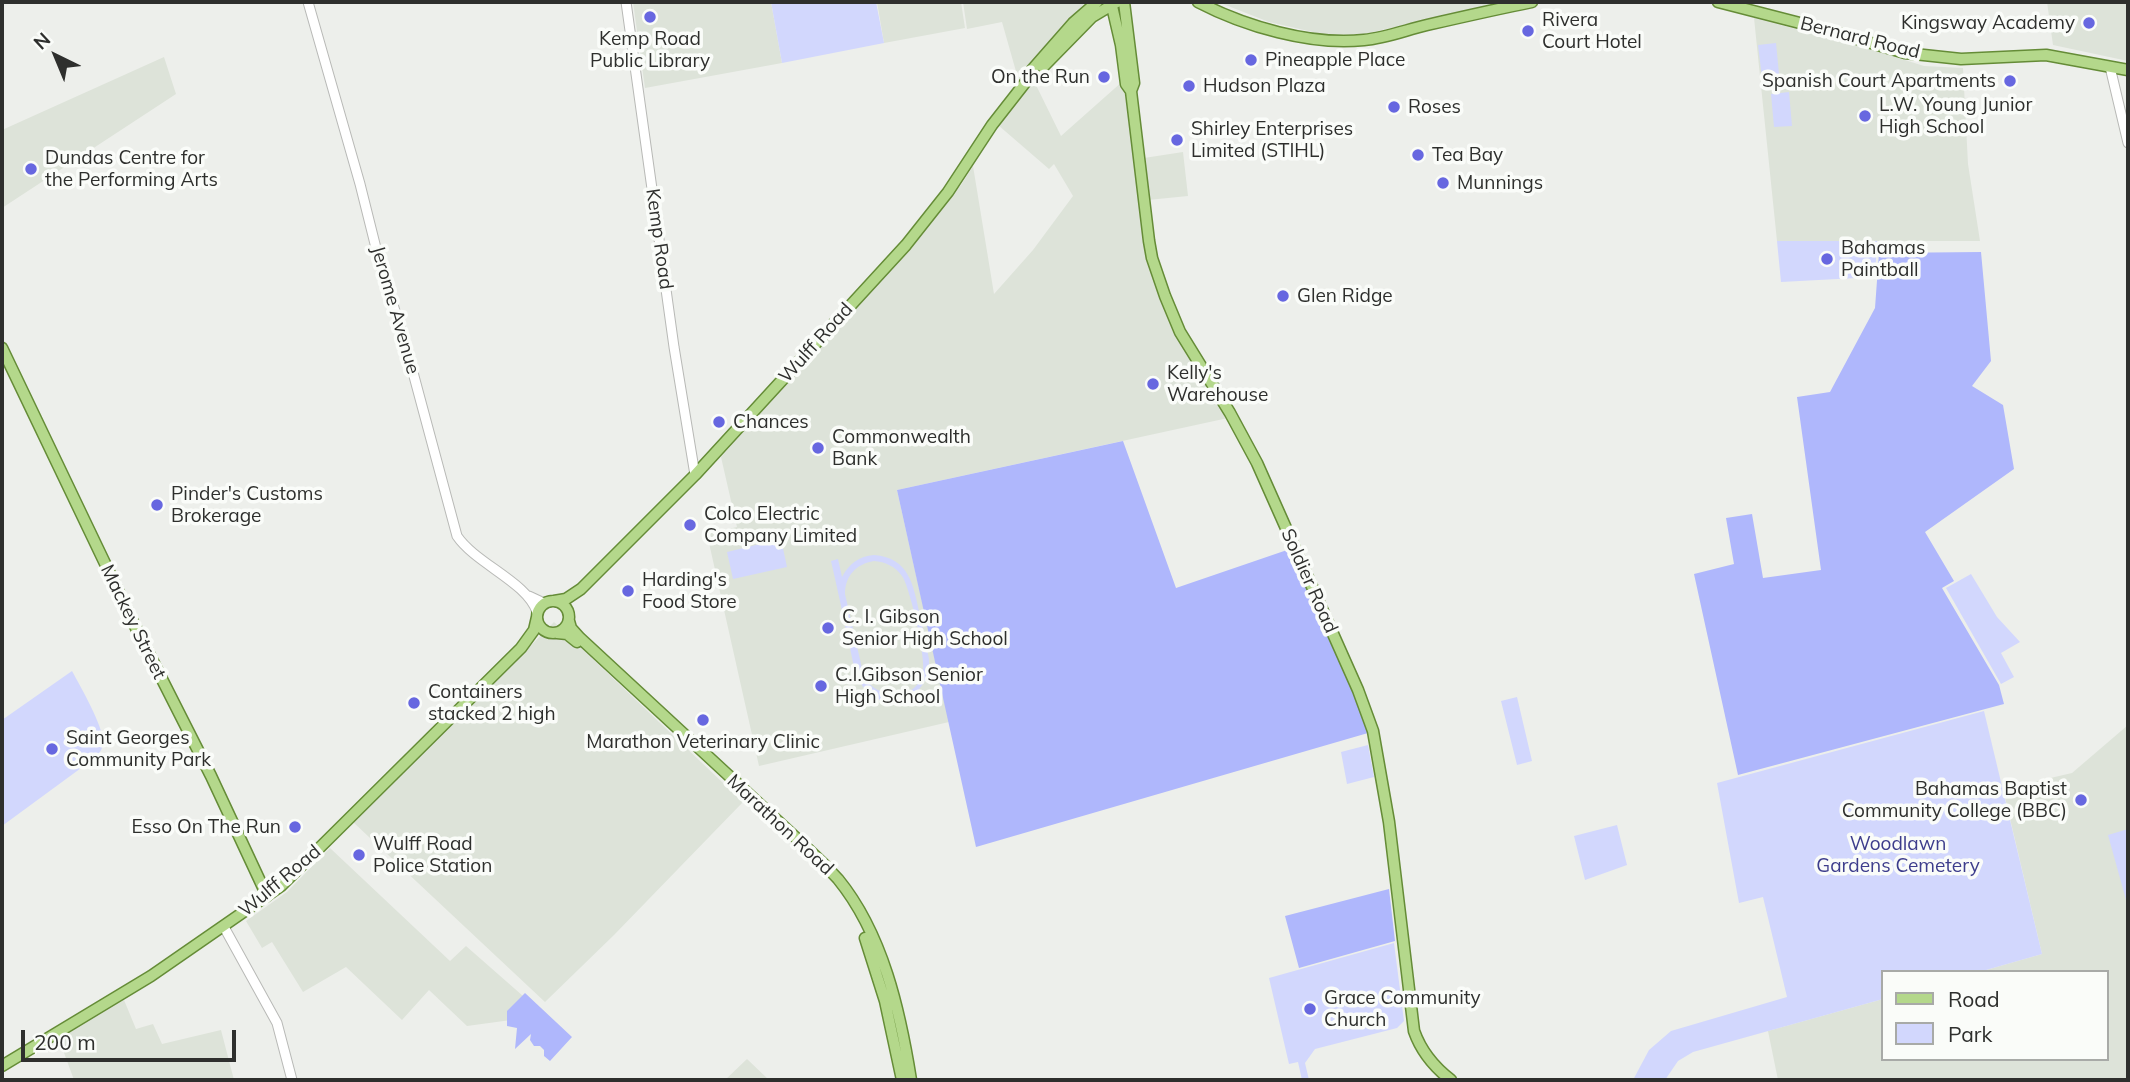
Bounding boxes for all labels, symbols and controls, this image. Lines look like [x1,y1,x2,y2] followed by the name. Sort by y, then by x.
[642,9,658,25] marker: Kemp Road Public Library
[1542,9,1642,53] place label: Rivera Court Hotel
[1798,12,1922,64] street label: Bernard Road
[1901,12,2075,34] place label: Kingsway Academy
[2081,15,2097,31] marker: Kingsway Academy
[21,21,91,91] north arrow
[1520,23,1536,39] marker: Rivera Court Hotel
[28,27,55,54] text: N
[590,28,710,72] place label: Kemp Road Public Library
[1265,49,1405,71] place label: Pineapple Place
[1243,52,1259,68] marker: Pineapple Place
[991,66,1090,88] place label: On the Run
[1096,69,1112,85] marker: On the Run
[1762,70,1996,92] place label: Spanish Court Apartments
[2002,73,2018,89] marker: Spanish Court Apartments
[1203,75,1326,97] place label: Hudson Plaza
[1181,78,1197,94] marker: Hudson Plaza
[1879,94,2032,138] place label: L.W. Young Junior High School
[1408,96,1461,118] place label: Roses
[1386,99,1402,115] marker: Roses
[1857,108,1873,124] marker: L.W. Young Junior High School
[1191,118,1353,162] place label: Shirley Enterprises Limited (STIHL)
[1169,132,1185,148] marker: Shirley Enterprises Limited (STIHL)
[1432,144,1503,166] place label: Tea Bay
[45,147,218,191] place label: Dundas Centre for the Performing Arts
[1410,147,1426,163] marker: Tea Bay
[23,161,39,177] marker: Dundas Centre for the Performing Arts
[1457,172,1543,194] place label: Munnings
[1435,175,1451,191] marker: Munnings
[641,187,677,291] street label: Kemp Road
[1841,237,1925,281] place label: Bahamas Paintball
[366,243,424,377] street label: Jerome Avenue
[1819,251,1835,267] marker: Bahamas Paintball
[1297,285,1393,307] place label: Glen Ridge
[1275,288,1291,304] marker: Glen Ridge
[774,298,858,388] street label: Wulff Road
[1167,362,1268,406] place label: Kelly's Warehouse
[1145,376,1161,392] marker: Kelly's Warehouse
[733,411,809,433] place label: Chances
[711,414,727,430] marker: Chances
[832,426,971,470] place label: Commonwealth Bank
[810,440,826,456] marker: Commonwealth Bank
[171,483,323,527] place label: Pinder's Customs Brokerage
[149,497,165,513] marker: Pinder's Customs Brokerage
[704,503,857,547] place label: Colco Electric Company Limited
[682,517,698,533] marker: Colco Electric Company Limited
[1276,525,1342,637] street label: Soldier Road
[95,561,171,683] street label: Mackey Street
[642,569,737,613] place label: Harding's Food Store
[620,583,636,599] marker: Harding's Food Store
[842,606,1008,650] place label: C. I. Gibson Senior High School
[820,620,836,636] marker: C. I. Gibson Senior High School
[835,664,983,708] place label: C.I.Gibson Senior High School
[813,678,829,694] marker: C.I.Gibson Senior High School
[428,681,556,725] place label: Containers stacked 2 high
[406,695,422,711] marker: Containers stacked 2 high
[695,712,711,728] marker: Marathon Veterinary Clinic
[66,727,211,771] place label: Saint Georges Community Park
[586,731,820,753] place label: Marathon Veterinary Clinic
[44,741,60,757] marker: Saint Georges Community Park
[722,770,838,880] street label: Marathon Road
[1842,778,2067,822] place label: Bahamas Baptist Community College (BBC)
[2073,792,2089,808] marker: Bahamas Baptist Community College (BBC)
[131,816,281,838] place label: Esso On The Run
[287,819,303,835] marker: Esso On The Run
[373,833,492,877] place label: Wulff Road Police Station
[1816,833,1980,877] park label: Woodlawn Gardens Cemetery
[234,840,326,922] street label: Wulff Road
[351,847,367,863] marker: Wulff Road Police Station
[1882,970,2109,1061] legend
[1948,986,1999,1012] text: Road
[1324,987,1481,1031] place label: Grace Community Church
[1302,1001,1318,1017] marker: Grace Community Church
[24,1016,240,1060] scale bar
[1948,1021,1992,1047] text: Park
[34,1029,96,1055] text: 200 m

